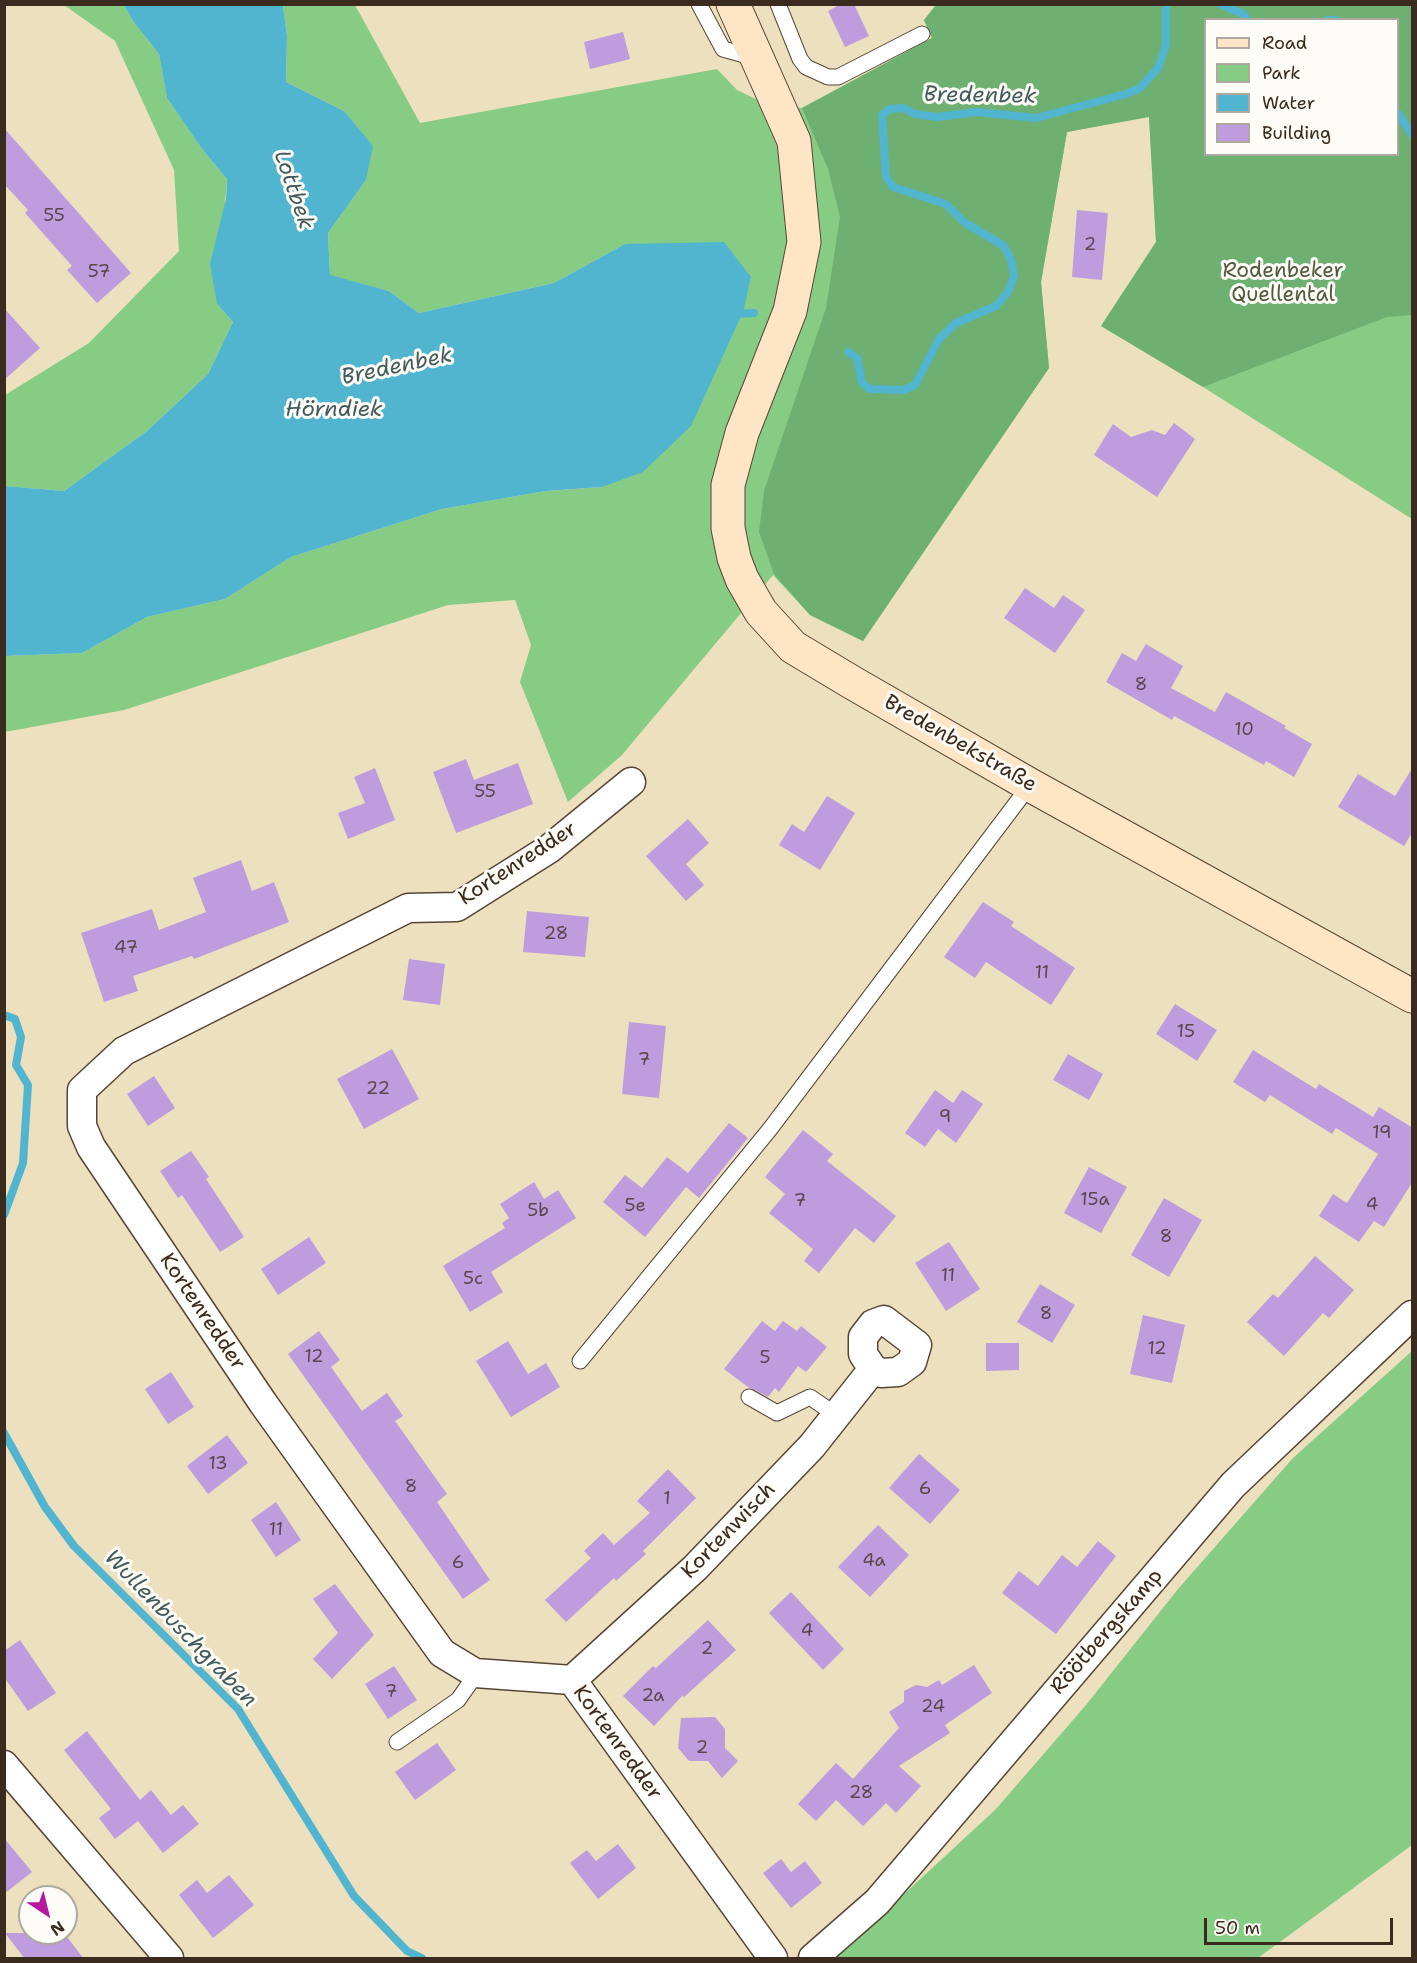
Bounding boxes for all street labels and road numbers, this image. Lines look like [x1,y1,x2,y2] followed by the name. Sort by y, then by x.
[879,690,1041,798] street label: Bredenbekstraße
[454,817,582,911] street label: Kortenredder
[154,1249,250,1375] street label: Kortenredder
[677,1478,781,1584] street label: Kortenwisch
[1046,1564,1168,1700] street label: Röötbergskamp
[567,1681,667,1805] street label: Kortenredder

